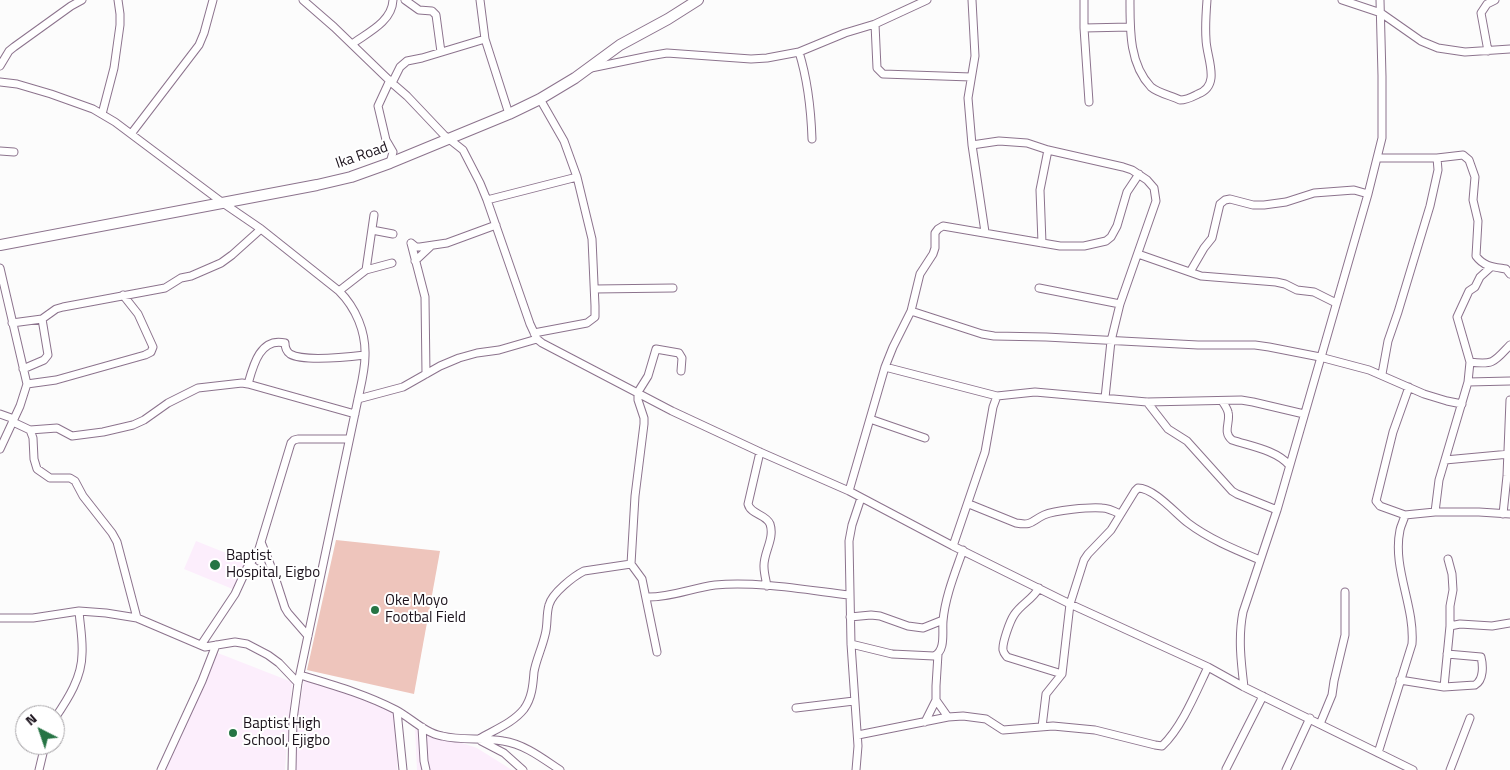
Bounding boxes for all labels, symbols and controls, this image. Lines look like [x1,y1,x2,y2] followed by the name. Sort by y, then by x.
[333,139,391,173] street label: Ika Road
[226,547,320,582] place label: Baptist Hospital, Eigbo
[208,558,222,572] marker: Baptist Hospital, Eigbo
[385,592,466,627] place label: Oke Moyo Footbal Field
[369,604,381,616] marker: Oke Moyo Footbal Field
[15,705,65,755] north arrow
[20,708,41,730] text: N
[243,715,330,750] place label: Baptist High School, Ejigbo
[227,727,239,739] marker: Baptist High School, Ejigbo

